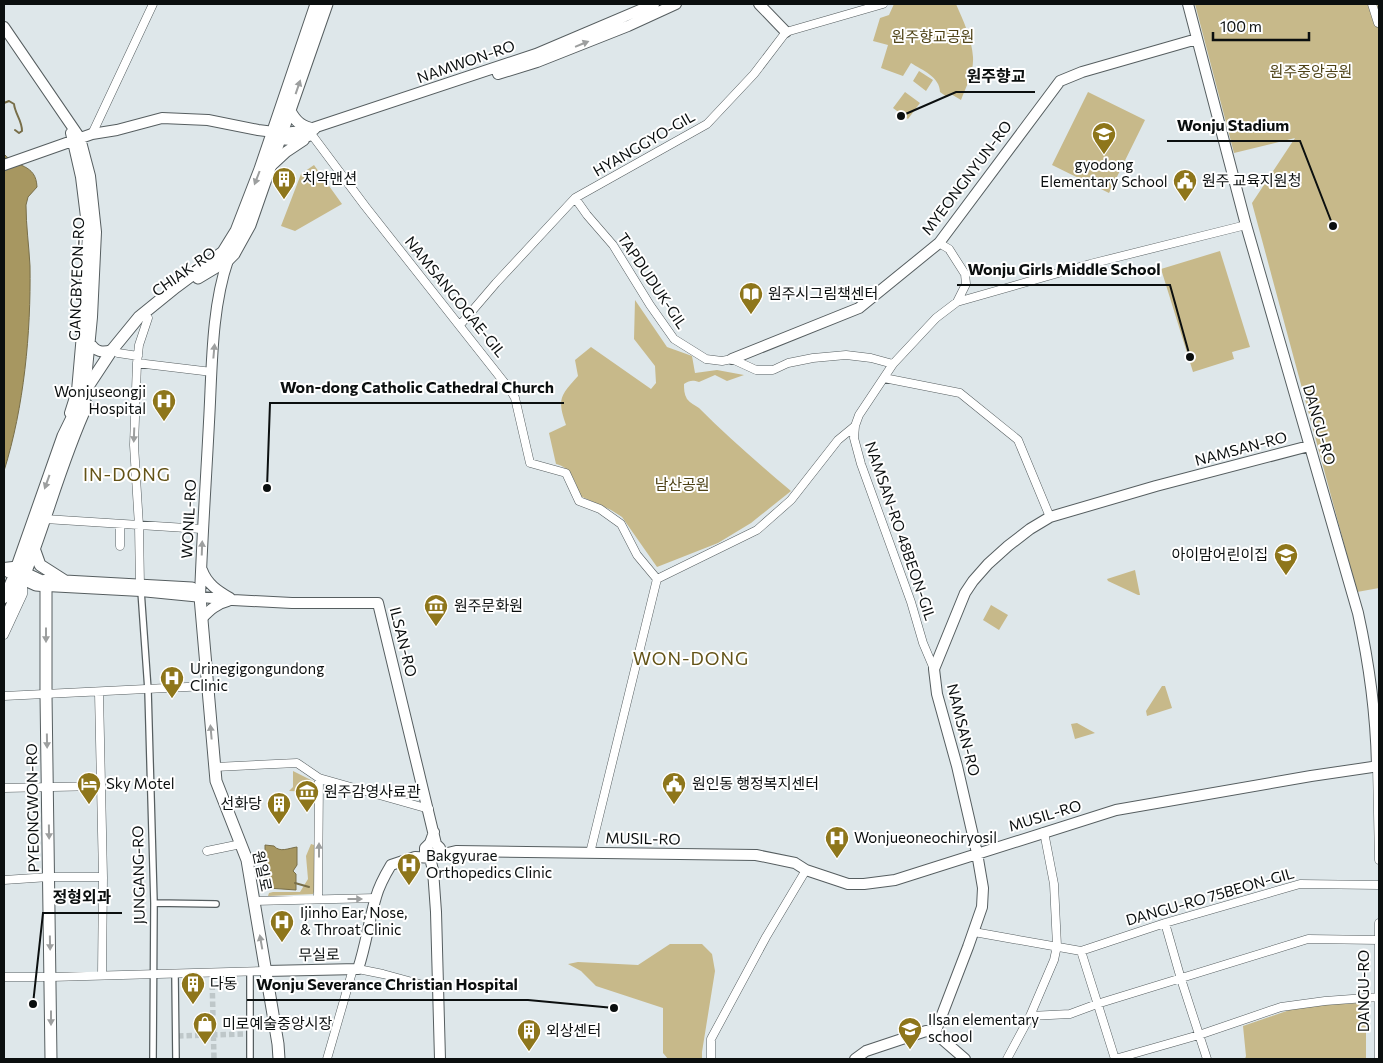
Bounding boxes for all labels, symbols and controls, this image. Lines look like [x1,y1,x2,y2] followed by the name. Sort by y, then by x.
[1213,10,1309,42] scale bar
[1220,17,1262,35] text: 100 m
[892,27,974,45] park label: 원주향교공원
[414,36,517,86] street label: NAMWON-RO
[575,40,590,48] one-way arrow
[956,61,1035,92] callout: 원주향교
[1270,62,1352,80] park label: 원주중앙공원
[967,66,1026,85] text: 원주향교
[295,79,303,94] one-way arrow
[589,106,698,180] street label: HYANGGYO-GIL
[1167,110,1300,141] callout: Wonju Stadium
[1177,115,1289,134] text: Wonju Stadium
[917,117,1015,238] street label: MYEONGNYUN-RO
[1091,121,1117,155] school or university icon: gyodong Elementary School
[1040,155,1168,190] place label: gyodong Elementary School
[271,166,297,200] building icon: 치악맨션
[1172,168,1198,202] public building icon: 원주 교육지원청
[302,169,357,187] place label: 치악맨션
[253,170,260,185] one-way arrow
[1202,171,1301,189] place label: 원주 교육지원청
[65,217,87,341] street label: GANGBYEON-RO
[614,229,692,332] street label: TAPDUDUK-GIL
[402,232,510,361] street label: NAMSANGOGAE-GIL
[148,243,219,300] street label: CHIAK-RO
[957,254,1170,285] callout: Wonju Girls Middle School
[967,259,1161,278] text: Wonju Girls Middle School
[738,281,764,315] library icon: 원주시그림책센터
[768,284,878,302] place label: 원주시그림책센터
[210,343,218,359] one-way arrow
[270,372,564,403] callout: Won-dong Catholic Cathedral Church
[280,377,554,396] text: Won-dong Catholic Cathedral Church
[54,382,146,417] place label: Wonjuseongji Hospital
[1300,383,1340,467] street label: DANGU-RO
[151,388,177,422] hospital icon: Wonjuseongji Hospital
[1193,427,1289,469] street label: NAMSAN-RO
[130,428,138,444] one-way arrow
[862,439,940,623] street label: NAMSAN-RO 48BEON-GIL
[83,463,171,485] district label: IN-DONG
[43,475,51,490] one-way arrow
[654,475,710,493] park label: 남산공원
[177,479,199,559] street label: WONIL-RO
[198,540,206,556] one-way arrow
[1273,542,1299,576] school or university icon: 아이맘어린이집
[1171,545,1268,563] place label: 아이맘어린이집
[423,593,449,627] museum icon: 원주문화원
[454,596,523,614] place label: 원주문화원
[387,605,421,679] street label: ILSAN-RO
[42,627,50,643] one-way arrow
[633,647,749,669] district label: WON-DONG
[190,659,324,694] place label: Urinegigongundong Clinic
[159,665,185,699] hospital icon: Urinegigongundong Clinic
[944,682,984,778] street label: NAMSAN-RO
[207,724,215,740] one-way arrow
[43,733,51,749] one-way arrow
[22,743,42,873] street label: PYEONGWON-RO
[76,771,102,805] hotel icon: Sky Motel
[661,771,687,805] public building icon: 원인동 행정복지센터
[106,774,175,792] place label: Sky Motel
[692,774,819,792] place label: 원인동 행정복지센터
[294,779,320,813] museum icon: 원주감영사료관
[324,782,421,800] place label: 원주감영사료관
[266,791,292,825] building icon: 선화당
[221,794,262,812] place label: 선화당
[1006,795,1083,835] street label: MUSIL-RO
[45,824,53,840] one-way arrow
[824,825,850,859] hospital icon: Wonjueoneochiryosil
[128,826,148,925] street label: JUNGANG-RO
[605,828,681,848] street label: MUSIL-RO
[854,828,997,846] place label: Wonjueoneochiryosil
[315,842,323,858] one-way arrow
[426,846,552,881] place label: Bakgyurae Orthopedics Clinic
[250,849,276,893] street label: 원일로
[396,852,422,886] hospital icon: Bakgyurae Orthopedics Clinic
[1123,863,1296,929] street label: DANGU-RO 75BEON-GIL
[43,882,122,913] callout: 정형외과
[53,887,111,906] text: 정형외과
[347,895,363,903] one-way arrow
[300,903,407,938] place label: Ijinho Ear, Nose, & Throat Clinic
[269,909,295,943] hospital icon: Ijinho Ear, Nose, & Throat Clinic
[256,934,264,950] one-way arrow
[47,935,55,951] one-way arrow
[298,945,340,963] street label: 무실로
[1354,950,1372,1032] street label: DANGU-RO
[247,969,528,1000] callout: Wonju Severance Christian Hospital
[180,971,206,1005] building icon: 다동
[210,974,238,992] place label: 다동
[256,974,518,993] text: Wonju Severance Christian Hospital
[928,1010,1039,1045] place label: Ilsan elementary school
[47,1011,55,1027] one-way arrow
[192,1011,218,1045] shop icon: 미로예술중앙시장
[222,1014,333,1032] place label: 미로예술중앙시장
[897,1016,923,1050] school or university icon: Ilsan elementary school
[516,1018,542,1052] building icon: 외상센터
[546,1021,601,1039] place label: 외상센터

